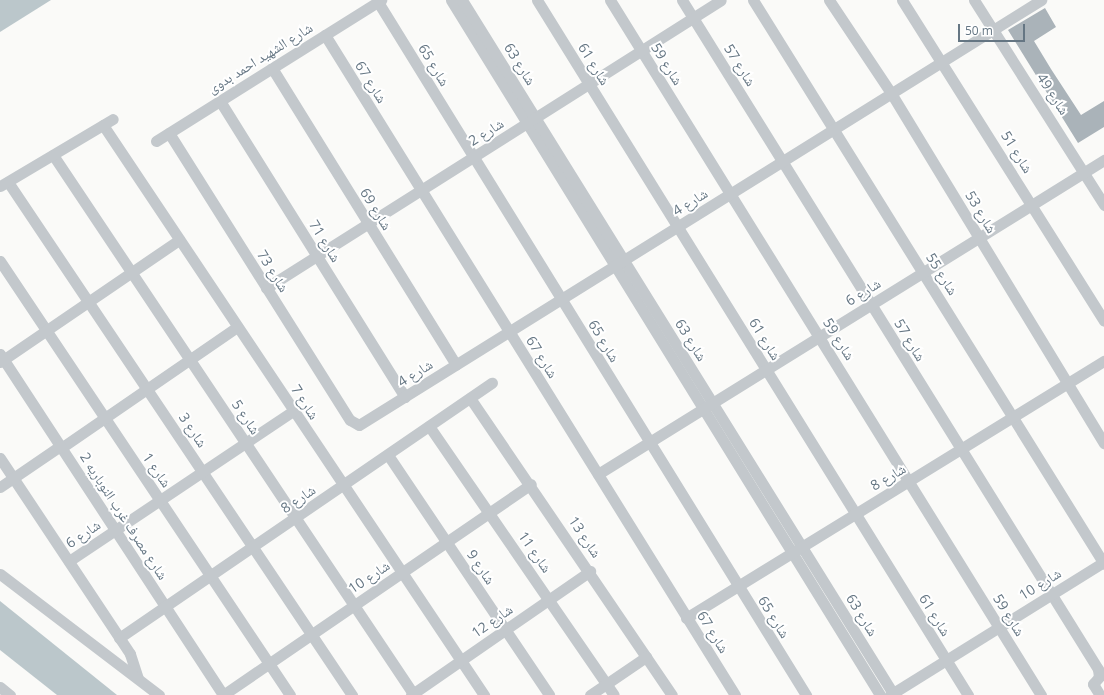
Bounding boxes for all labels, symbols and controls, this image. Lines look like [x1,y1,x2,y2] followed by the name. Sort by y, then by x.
[960,16,1027,42] scale bar
[204,19,316,97] street label: شارع الشهيد احمد بدوى
[965,22,993,39] text: 50 m
[501,40,539,88] street label: شارع 63
[575,40,613,88] street label: شارع 61
[648,40,686,88] street label: شارع 59
[415,41,453,89] street label: شارع 65
[721,41,759,89] street label: شارع 57
[352,58,390,106] street label: شارع 67
[1033,70,1073,118] street label: شارع 49
[465,115,507,149] street label: شارع 2
[998,128,1036,176] street label: شارع 51
[357,185,395,233] street label: شارع 69
[669,185,711,219] street label: شارع 4
[962,188,1000,236] street label: شارع 53
[306,217,344,265] street label: شارع 71
[254,247,292,295] street label: شارع 73
[923,250,961,298] street label: شارع 55
[842,275,884,309] street label: شارع 6
[746,315,784,363] street label: شارع 61
[820,315,858,363] street label: شارع 59
[672,316,710,364] street label: شارع 63
[891,316,929,364] street label: شارع 57
[585,317,623,365] street label: شارع 65
[523,333,561,381] street label: شارع 67
[394,356,436,390] street label: شارع 4
[288,381,322,423] street label: شارع 7
[228,396,264,438] street label: شارع 5
[175,409,211,451] street label: شارع 3
[77,449,171,583] street label: شارع مصرف غرب النوباريه 2
[139,450,175,490] street label: شارع 1
[867,460,909,494] street label: شارع 8
[277,481,319,517] street label: شارع 8
[565,513,605,561] street label: شارع 13
[62,516,104,552] street label: شارع 6
[515,528,555,576] street label: شارع 11
[463,546,499,588] street label: شارع 9
[345,557,393,597] street label: شارع 10
[1016,565,1064,603] street label: شارع 10
[843,591,881,639] street label: شارع 63
[916,591,954,639] street label: شارع 61
[990,591,1028,639] street label: شارع 59
[755,593,793,641] street label: شارع 65
[468,601,516,641] street label: شارع 12
[694,608,732,656] street label: شارع 67

